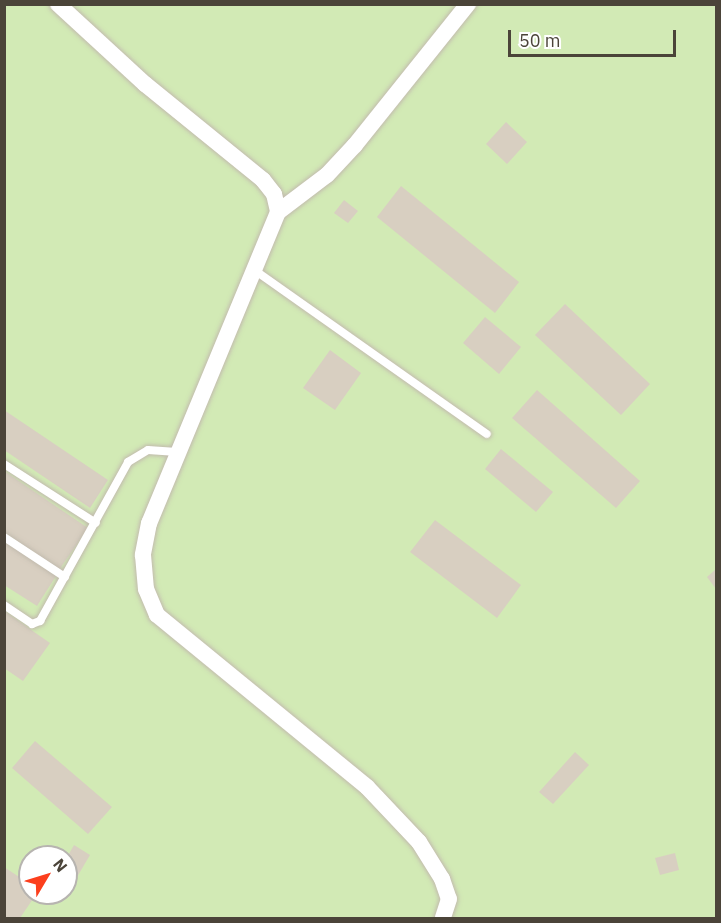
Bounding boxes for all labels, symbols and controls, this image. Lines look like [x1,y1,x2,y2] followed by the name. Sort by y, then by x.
[511,18,679,56] scale bar
[519,29,561,52] text: 50 m
[18,845,78,905] north arrow
[49,854,72,876] text: N

